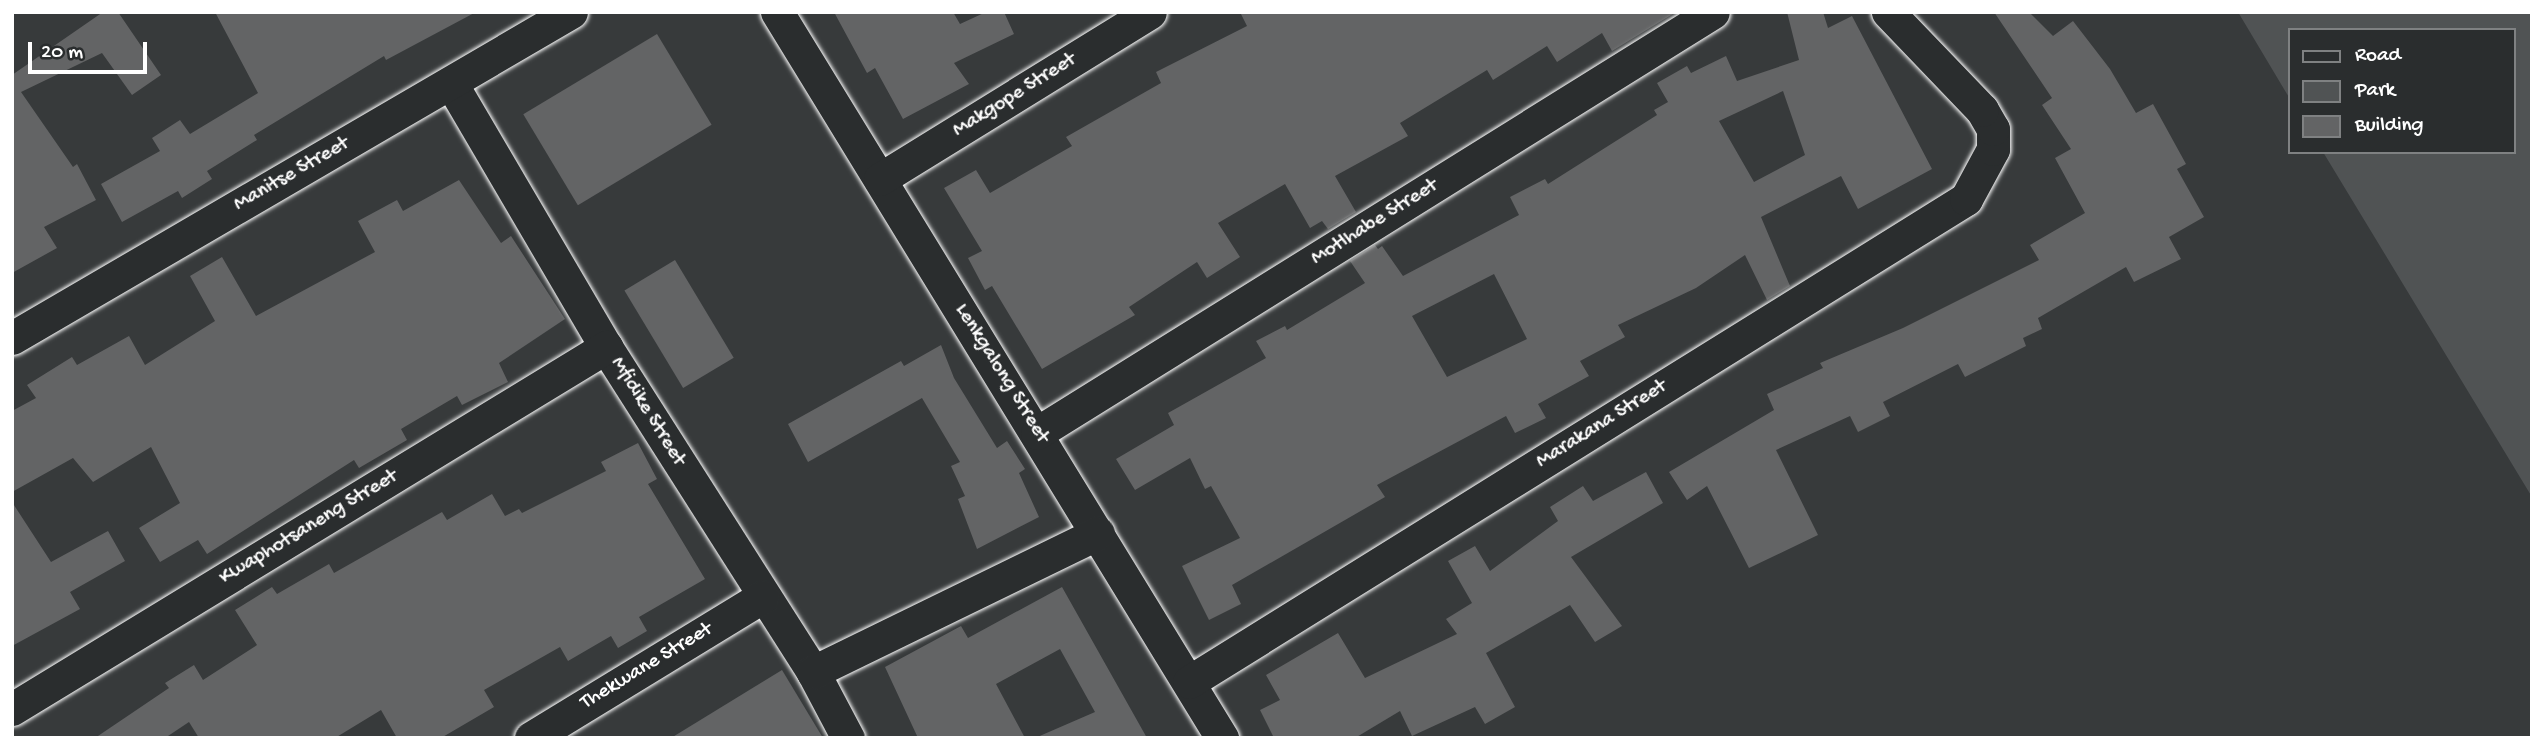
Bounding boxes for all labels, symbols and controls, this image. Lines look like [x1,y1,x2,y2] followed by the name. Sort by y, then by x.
[32,28,150,72] scale bar
[2288,28,2516,154] legend
[41,41,83,66] text: 20 m
[2355,44,2401,69] text: Road
[949,48,1081,144] street label: Makgope Street
[2355,79,2395,104] text: Park
[2355,114,2424,139] text: Building
[230,132,354,218] street label: Manitse Street
[1307,174,1443,272] street label: Motlhabe Street
[948,300,1054,448] street label: Lenkgalong Street
[604,353,690,471] street label: Mfidike Street
[1532,375,1672,475] street label: Marakana Street
[215,465,403,591] street label: Kwaphotsaneng Street
[577,618,717,716] street label: Thekwane Street

